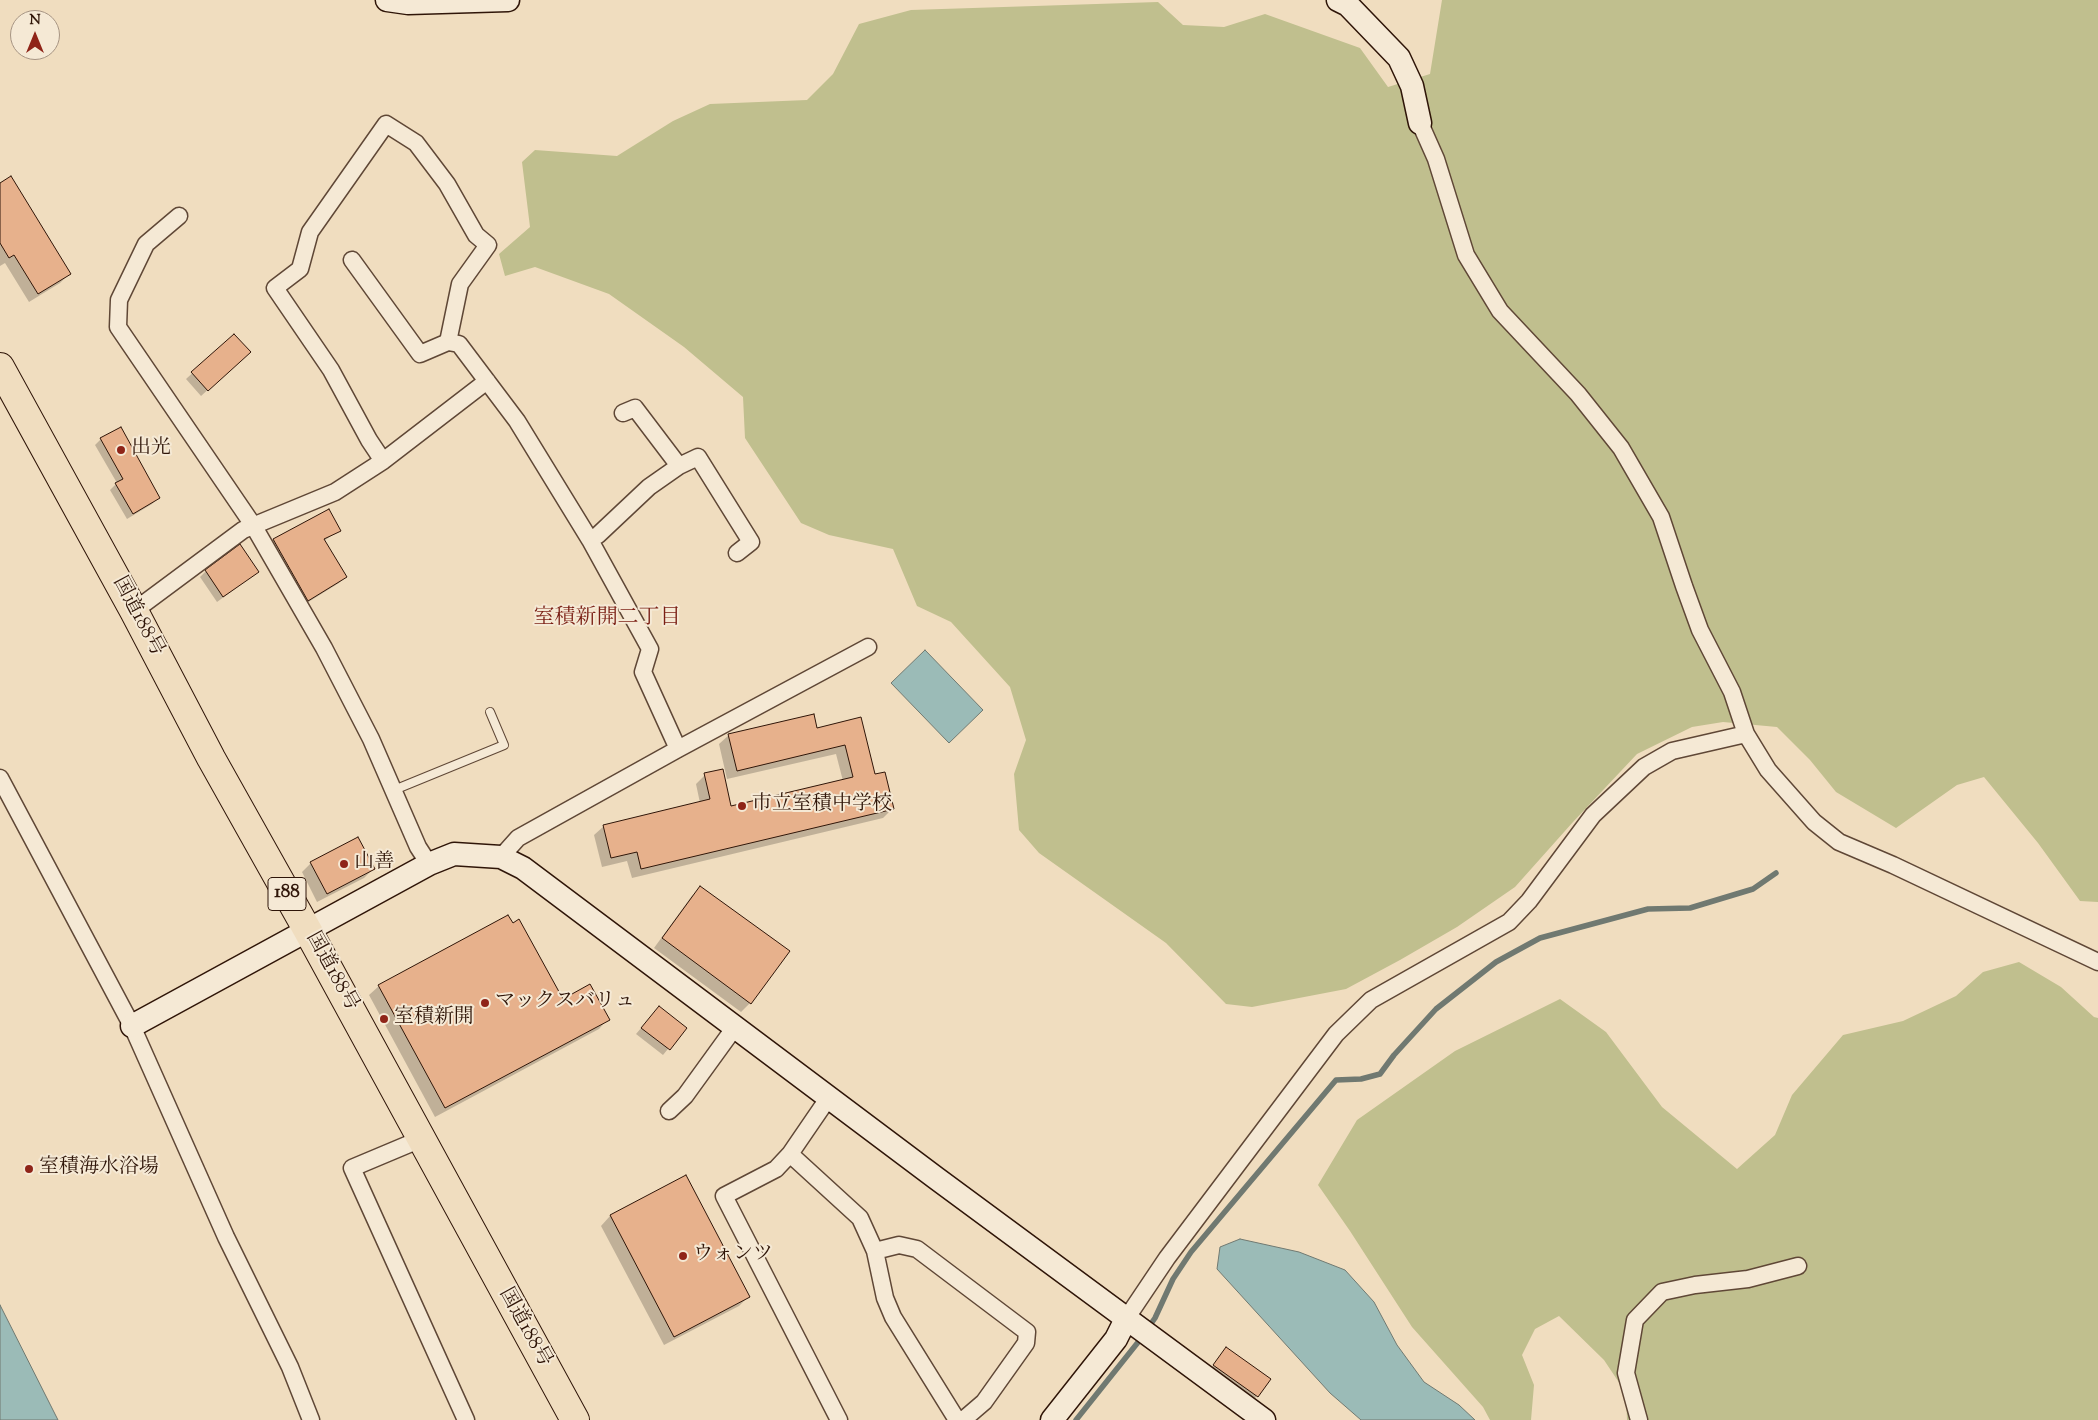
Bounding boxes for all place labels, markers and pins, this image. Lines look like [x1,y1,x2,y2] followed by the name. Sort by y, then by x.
[131,438,171,462] place label: 出光
[115,444,127,456] marker: 出光
[752,794,892,818] place label: 市立室積中学校
[736,800,748,812] marker: 市立室積中学校
[354,852,394,876] place label: 山善
[338,858,350,870] marker: 山善
[495,991,635,1015] place label: マックスバリュ
[479,997,491,1009] marker: マックスバリュ
[394,1007,474,1031] place label: 室積新開
[378,1013,390,1025] marker: 室積新開
[39,1157,159,1181] place label: 室積海水浴場
[23,1163,35,1175] marker: 室積海水浴場
[693,1244,773,1268] place label: ウォンツ
[677,1250,689,1262] marker: ウォンツ

